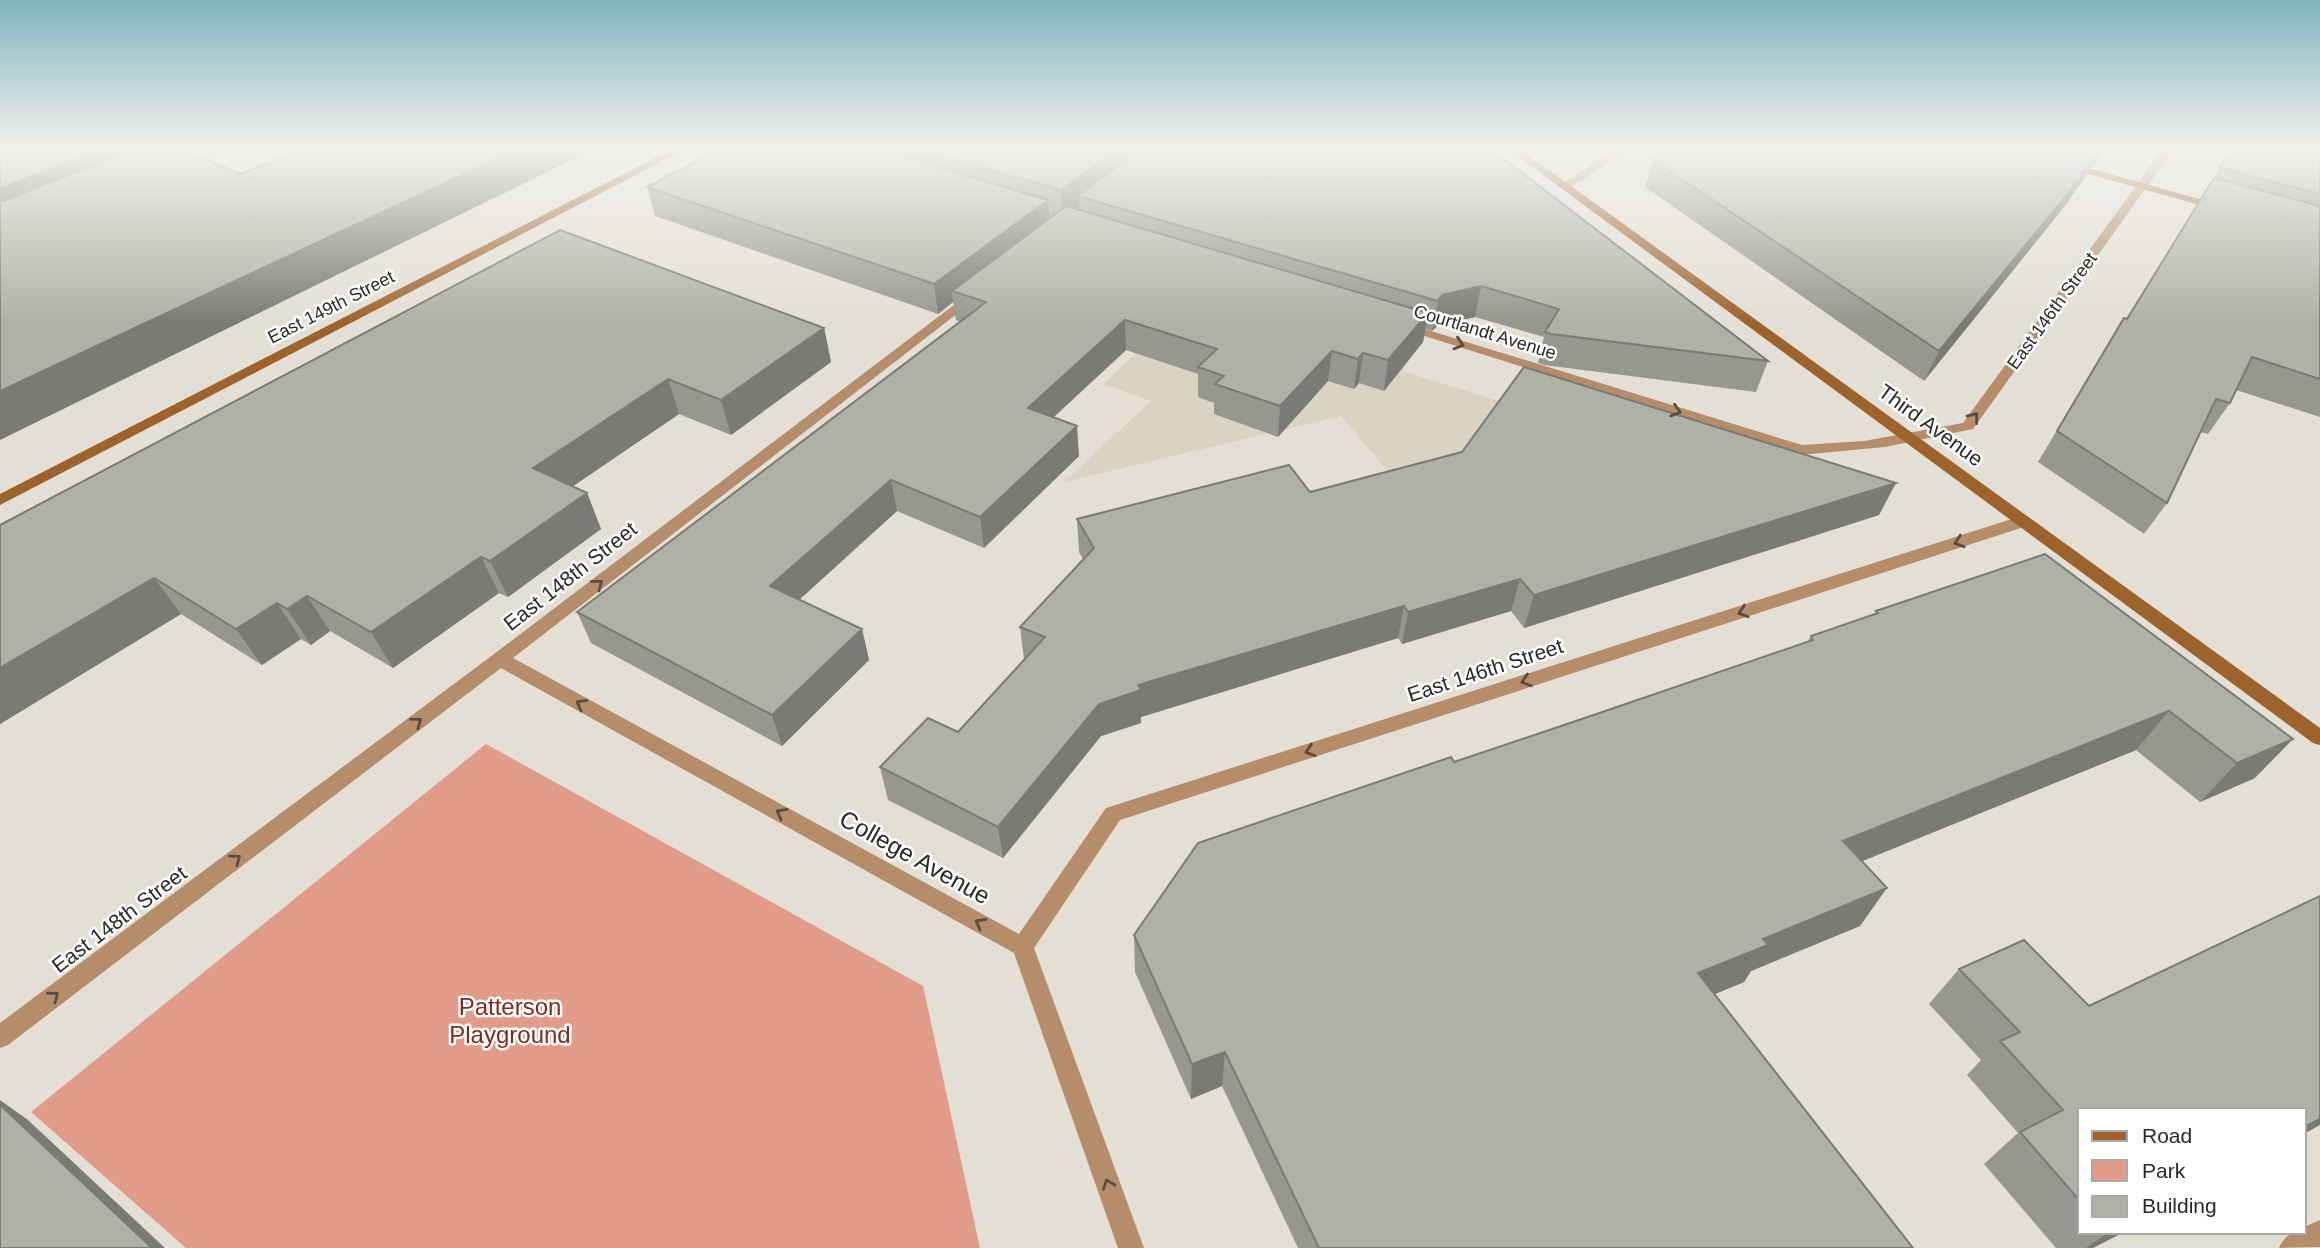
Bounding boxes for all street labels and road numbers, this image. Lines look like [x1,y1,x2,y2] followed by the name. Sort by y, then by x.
[2003,249,2101,373] street label: East 146th Street
[264,267,398,347] street label: East 149th Street
[1411,301,1559,363] street label: Courtlandt Avenue
[1874,379,1988,471] street label: Third Avenue
[499,517,641,635] street label: East 148th Street
[1404,634,1566,706] street label: East 146th Street
[835,805,995,909] street label: College Avenue
[47,861,191,977] street label: East 148th Street

